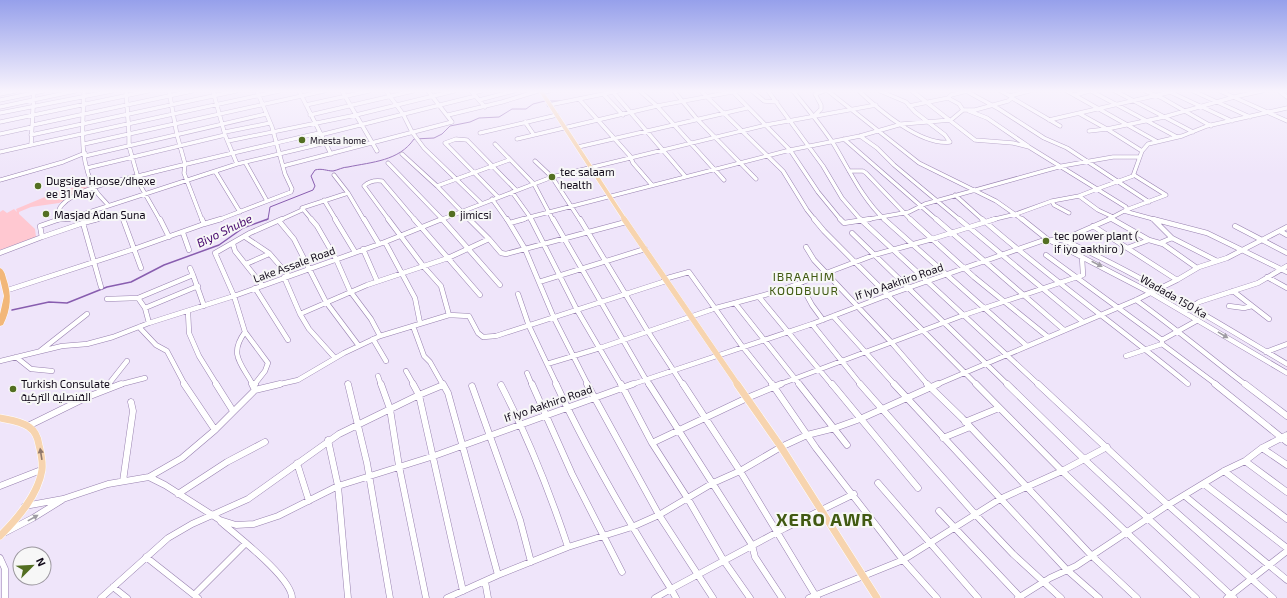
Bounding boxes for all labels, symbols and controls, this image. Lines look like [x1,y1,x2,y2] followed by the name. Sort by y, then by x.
[297,135,307,145] marker: Mnesta home
[310,135,366,146] place label: Mnesta home
[560,165,615,191] place label: tec salaam health
[547,172,557,182] marker: tec salaam health
[46,174,155,200] place label: Dugsiga Hoose/dhexe ee 31 May
[33,181,43,191] marker: Dugsiga Hoose/dhexe ee 31 May
[54,208,145,222] place label: Masjad Adan Suna
[460,208,492,222] place label: jimicsi
[41,209,51,219] marker: Masjad Adan Suna
[447,209,457,219] marker: jimicsi
[194,210,255,250] water label: Biyo Shube
[1054,229,1139,255] place label: tec power plant ( if iyo aakhiro )
[1041,236,1051,246] marker: tec power plant ( if iyo aakhiro )
[251,243,337,285] street label: Lake Assale Road
[853,260,945,302] street label: If Iyo Aakhiro Road
[1092,261,1103,267] one-way arrow
[769,269,839,297] district label: IBRAAHIM KOODBUUR
[1138,272,1210,320] street label: Wadada 150 Ka
[1217,331,1229,338] one-way arrow
[21,377,110,404] place label: Turkish Consulate القنصلية التركية
[502,382,594,424] street label: If Iyo Aakhiro Road
[8,384,18,394] marker: Turkish Consulate القنصلية التركية
[38,448,44,461] one-way arrow
[776,508,874,530] district label: XERO AWR
[28,514,39,521] one-way arrow
[12,546,52,586] north arrow
[34,555,49,568] text: N

